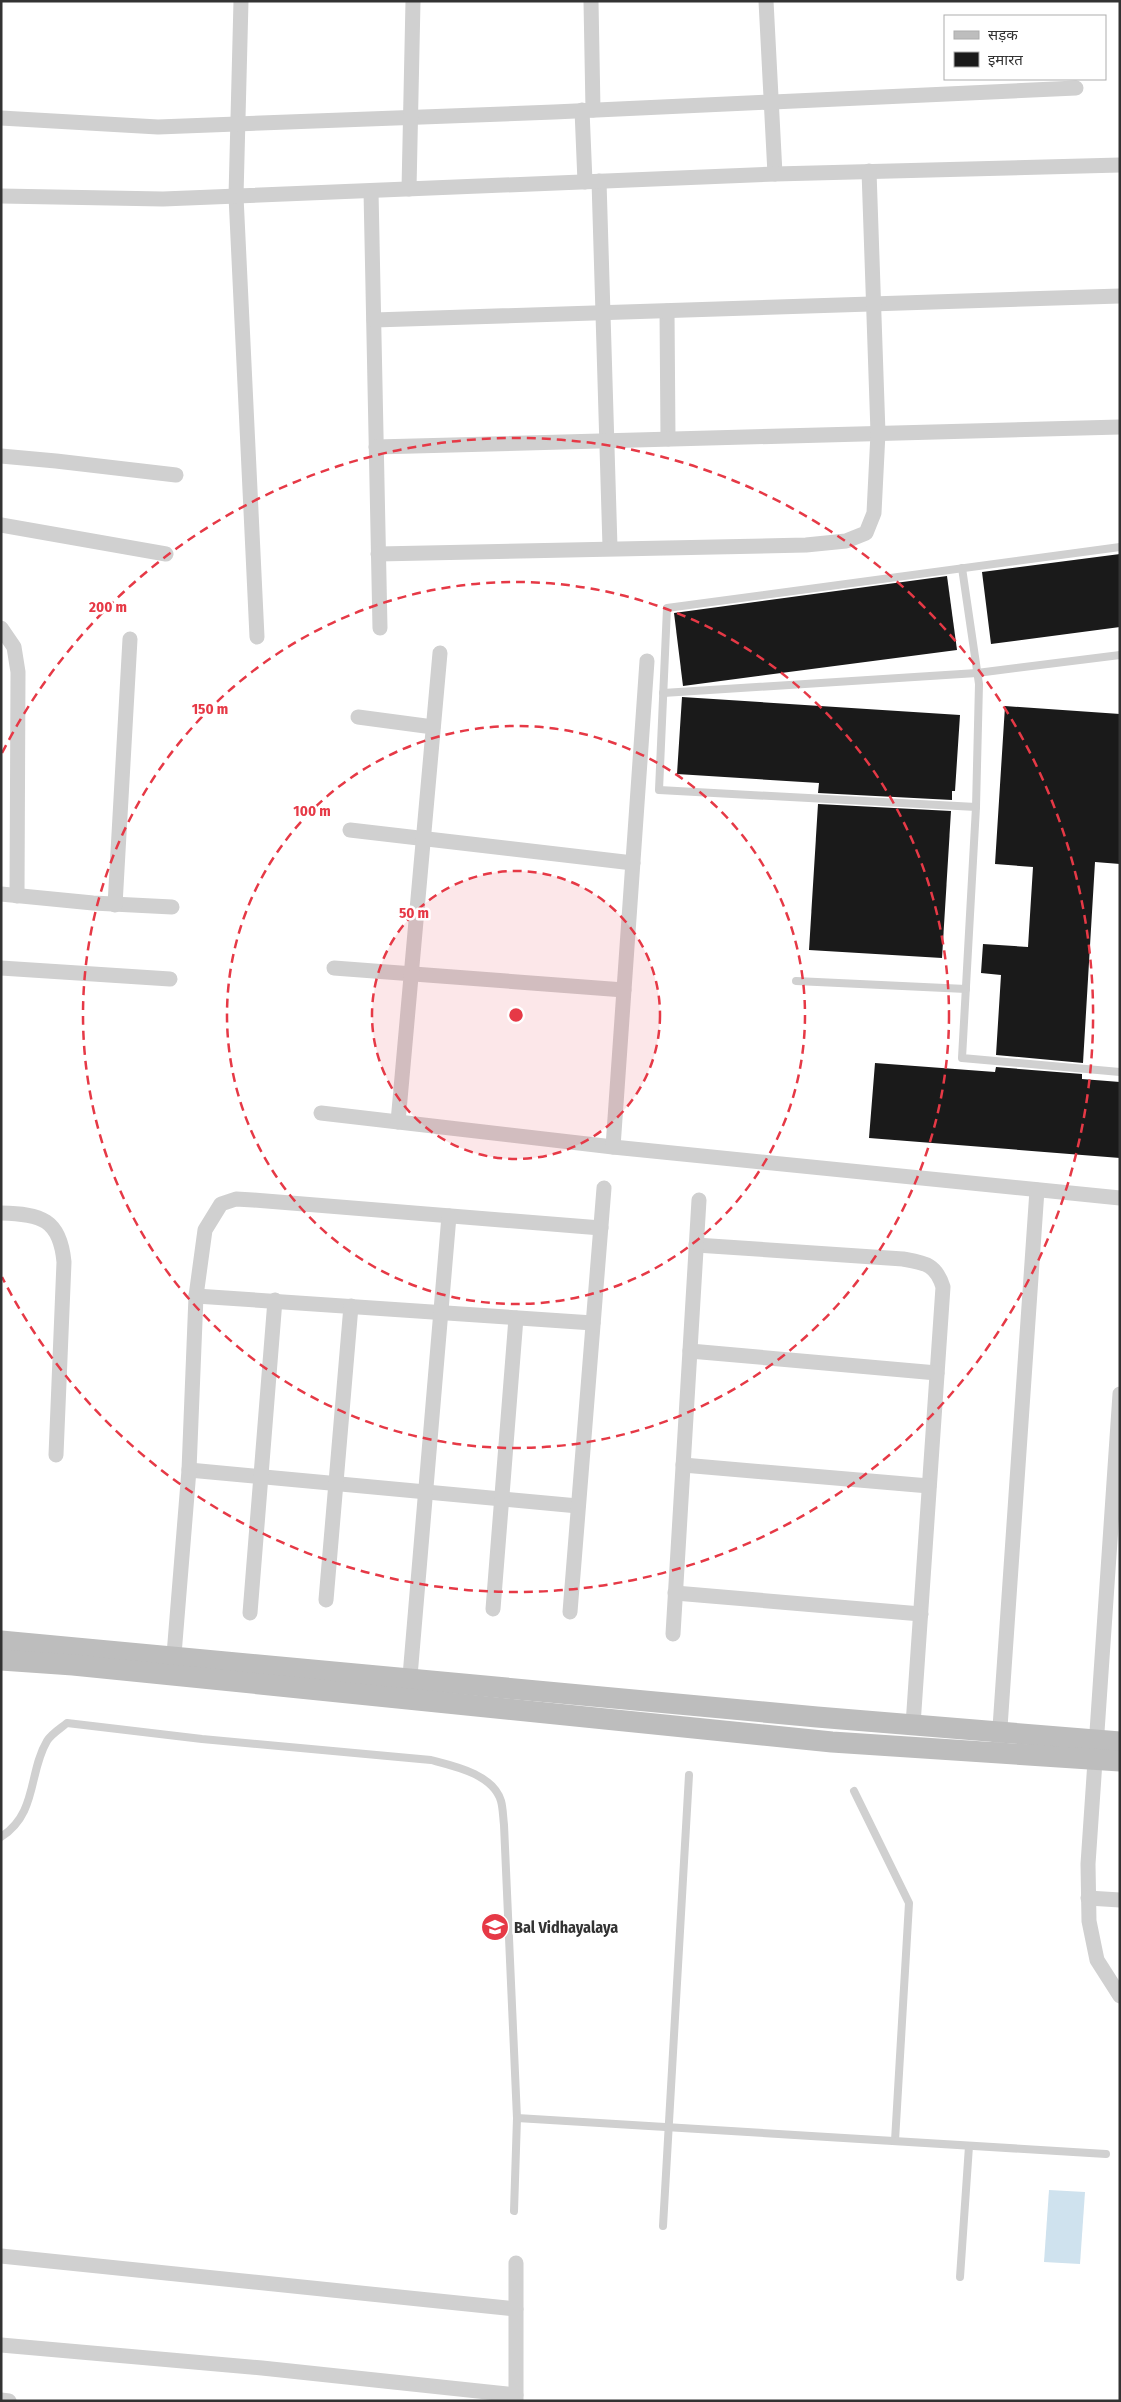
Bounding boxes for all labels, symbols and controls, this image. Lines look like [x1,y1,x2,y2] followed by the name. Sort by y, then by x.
[944,15,1106,80] legend
[988,26,1018,44] text: सड़क
[988,51,1023,69] text: इमारत
[88,598,127,616] text: 200 m
[192,700,228,718] text: 150 m
[293,802,331,820] text: 100 m
[399,904,429,922] text: 50 m
[507,1006,525,1024] centre of rings
[480,1912,510,1942] school or university icon: Bal Vidhayalaya
[514,1918,618,1937] place label: Bal Vidhayalaya

